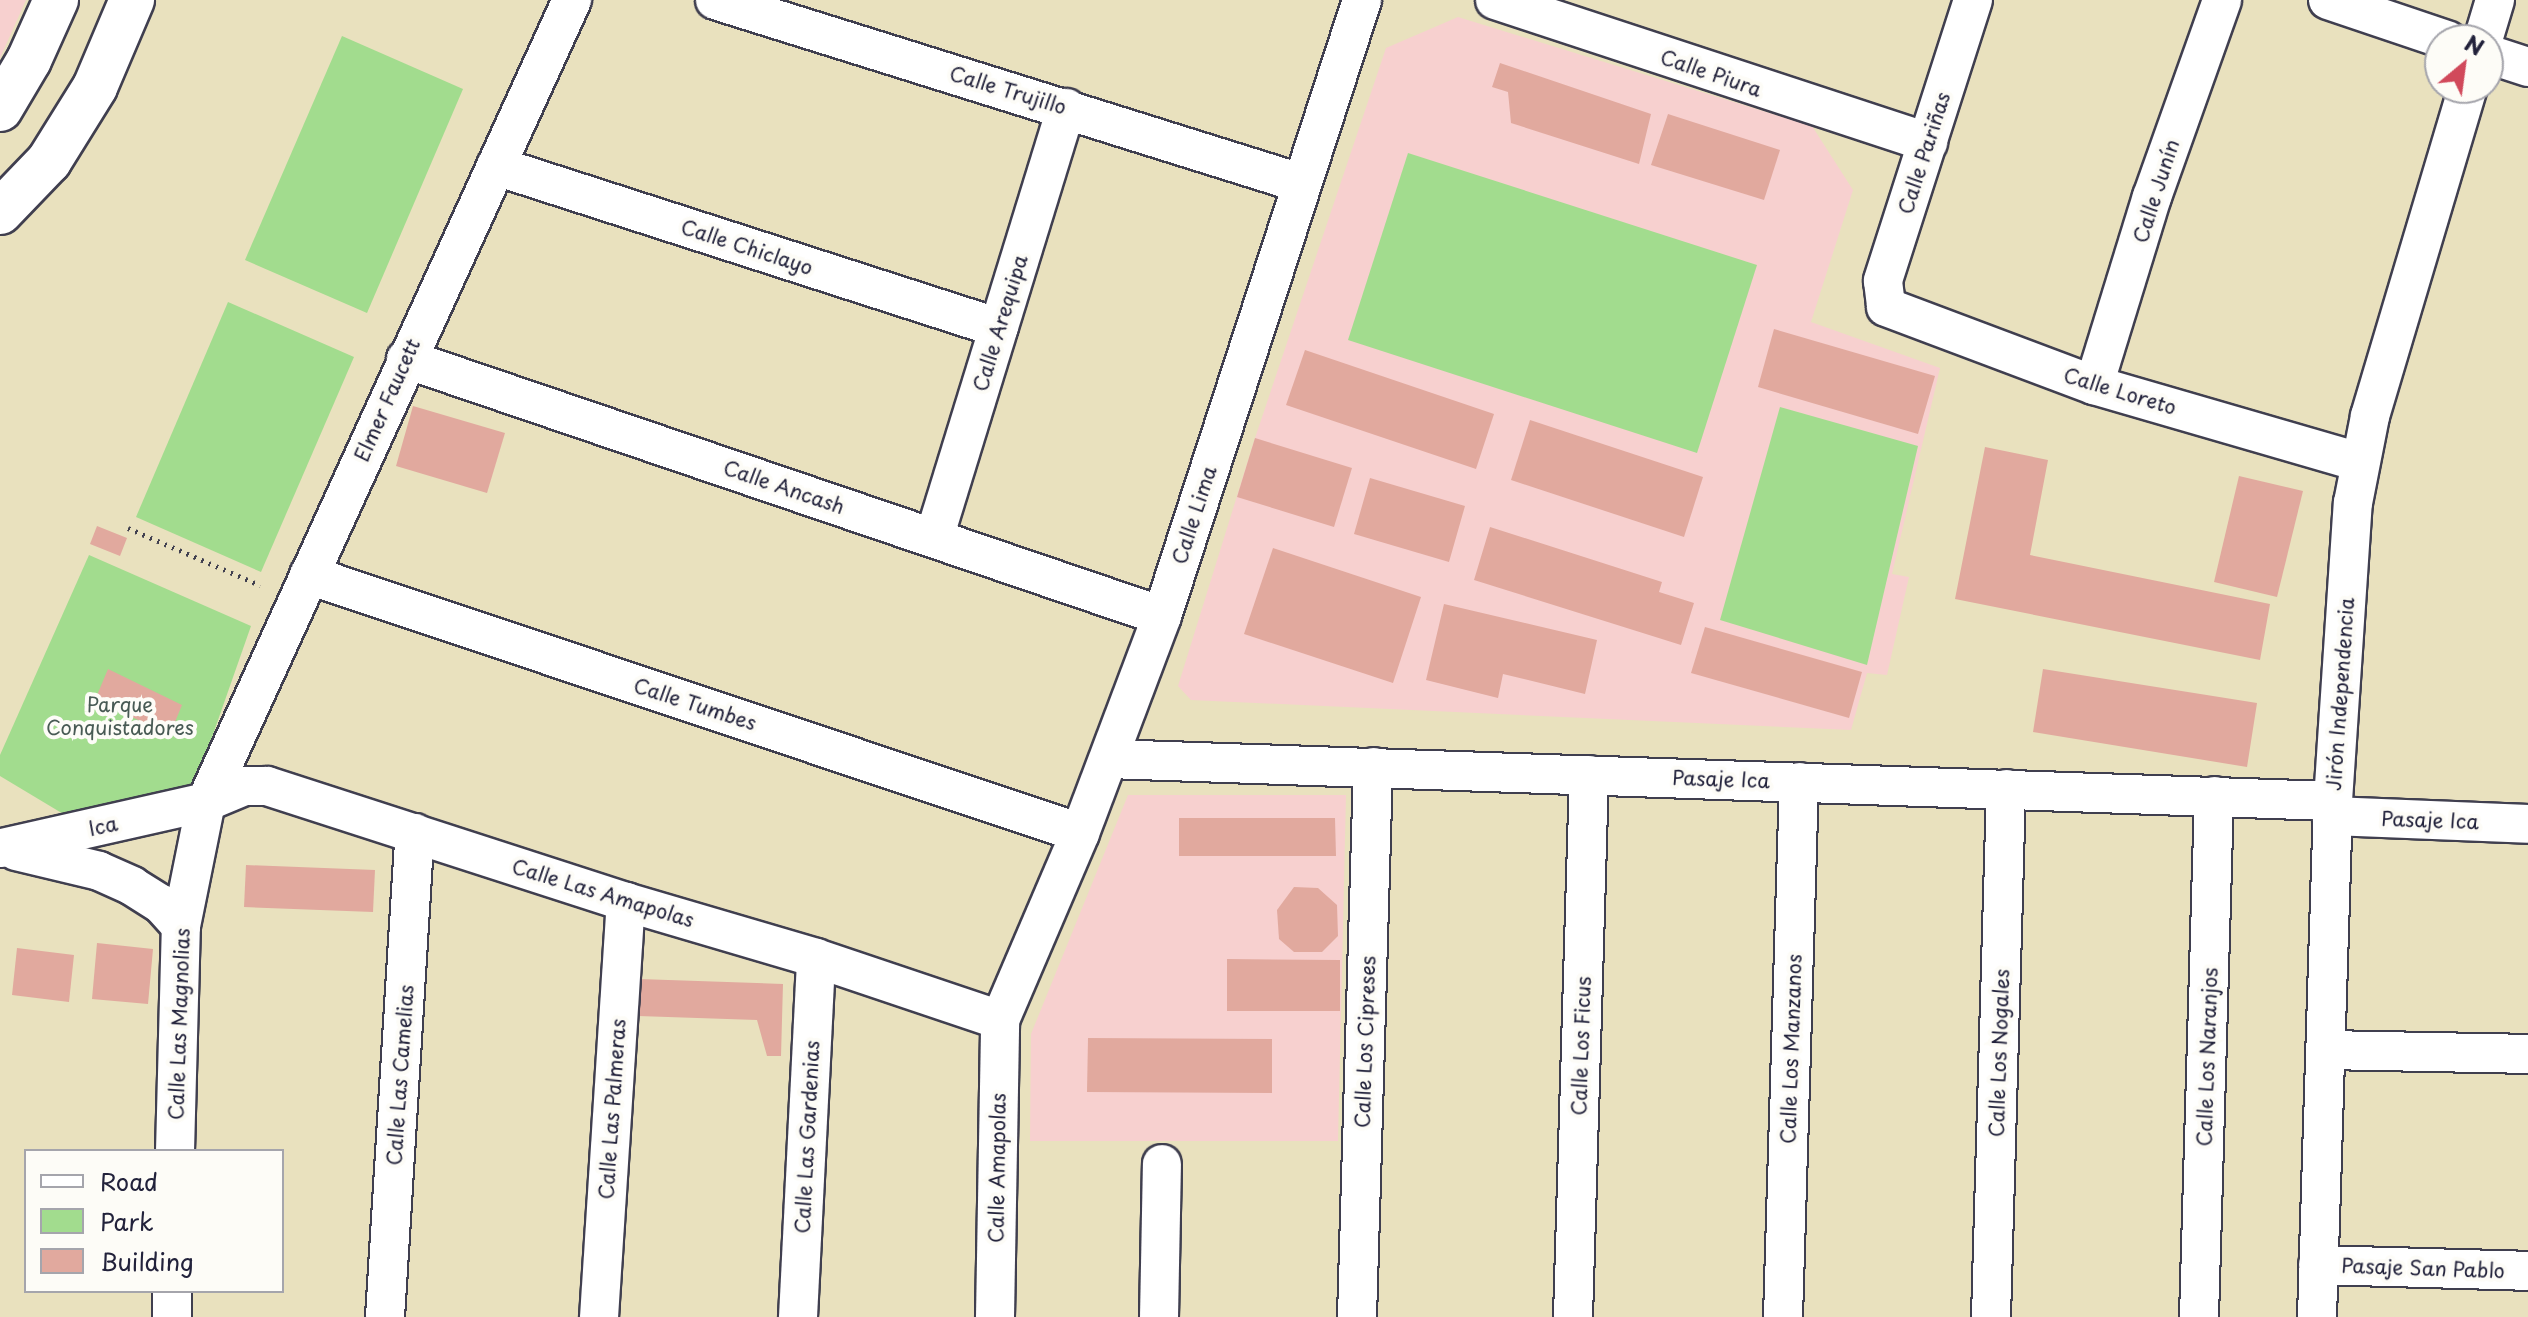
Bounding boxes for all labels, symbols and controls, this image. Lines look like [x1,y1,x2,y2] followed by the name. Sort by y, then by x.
[2424,24,2504,104] north arrow
[2459,26,2491,63] text: N
[1657,44,1765,102] street label: Calle Piura
[946,61,1070,119] street label: Calle Trujillo
[1893,89,1955,217] street label: Calle Pariñas
[2128,136,2184,246] street label: Calle Junín
[678,214,816,280] street label: Calle Chiclayo
[968,251,1032,395] street label: Calle Arequipa
[349,335,425,465] street label: Elmer Faucett
[2061,363,2179,419] street label: Calle Loreto
[720,455,848,519] street label: Calle Ancash
[1167,463,1221,567] street label: Calle Lima
[2321,597,2359,791] street label: Jirón Independencia
[631,673,759,735] street label: Calle Tumbes
[46,693,194,740] park label: Parque Conquistadores
[1672,765,1770,793] street label: Pasaje Ica
[2381,806,2479,834] street label: Pasaje Ica
[86,811,120,841] street label: Ica
[509,854,697,932] street label: Calle Las Amapolas
[164,927,194,1121] street label: Calle Las Magnolias
[1776,953,1806,1145] street label: Calle Los Manzanos
[1350,954,1380,1130] street label: Calle Los Cipreses
[1984,967,2014,1139] street label: Calle Los Nogales
[2192,967,2222,1147] street label: Calle Los Naranjos
[1567,975,1595,1117] street label: Calle Los Ficus
[382,983,418,1167] street label: Calle Las Camelias
[594,1017,630,1201] street label: Calle Las Palmeras
[790,1040,824,1234] street label: Calle Las Gardenias
[984,1092,1010,1244] street label: Calle Amapolas
[24,1149,284,1293] legend
[100,1163,158,1199] text: Road
[100,1203,154,1239] text: Park
[100,1243,194,1279] text: Building
[2341,1253,2505,1283] street label: Pasaje San Pablo

